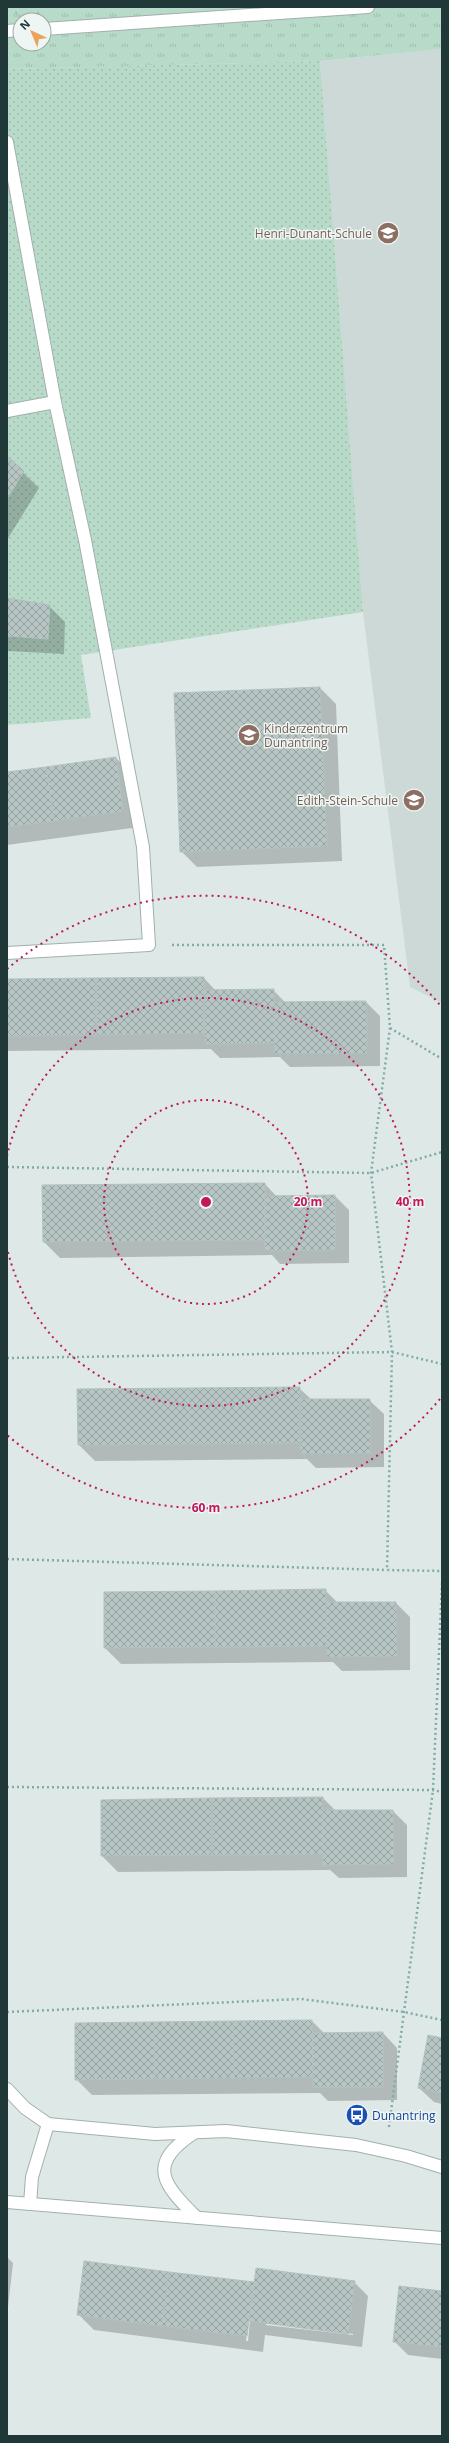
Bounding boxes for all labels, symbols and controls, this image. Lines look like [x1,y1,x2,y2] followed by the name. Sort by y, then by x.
[12,12,52,52] north arrow
[16,16,33,33] text: N
[375,220,401,246] school or university icon: Henri-Dunant-Schule
[255,225,372,242] place label: Henri-Dunant-Schule
[264,720,348,751] place label: Kinderzentrum Dunantring
[236,722,262,748] school or university icon: Kinderzentrum Dunantring
[401,787,427,813] school or university icon: Edith-Stein-Schule
[297,792,398,809] place label: Edith-Stein-Schule
[294,1193,322,1210] text: 20 m
[396,1193,424,1210] text: 40 m
[199,1195,213,1209] centre of rings
[192,1499,220,1516] text: 60 m
[344,2102,370,2128] bus stop icon: Dunantring
[372,2107,436,2124] place label: Dunantring

